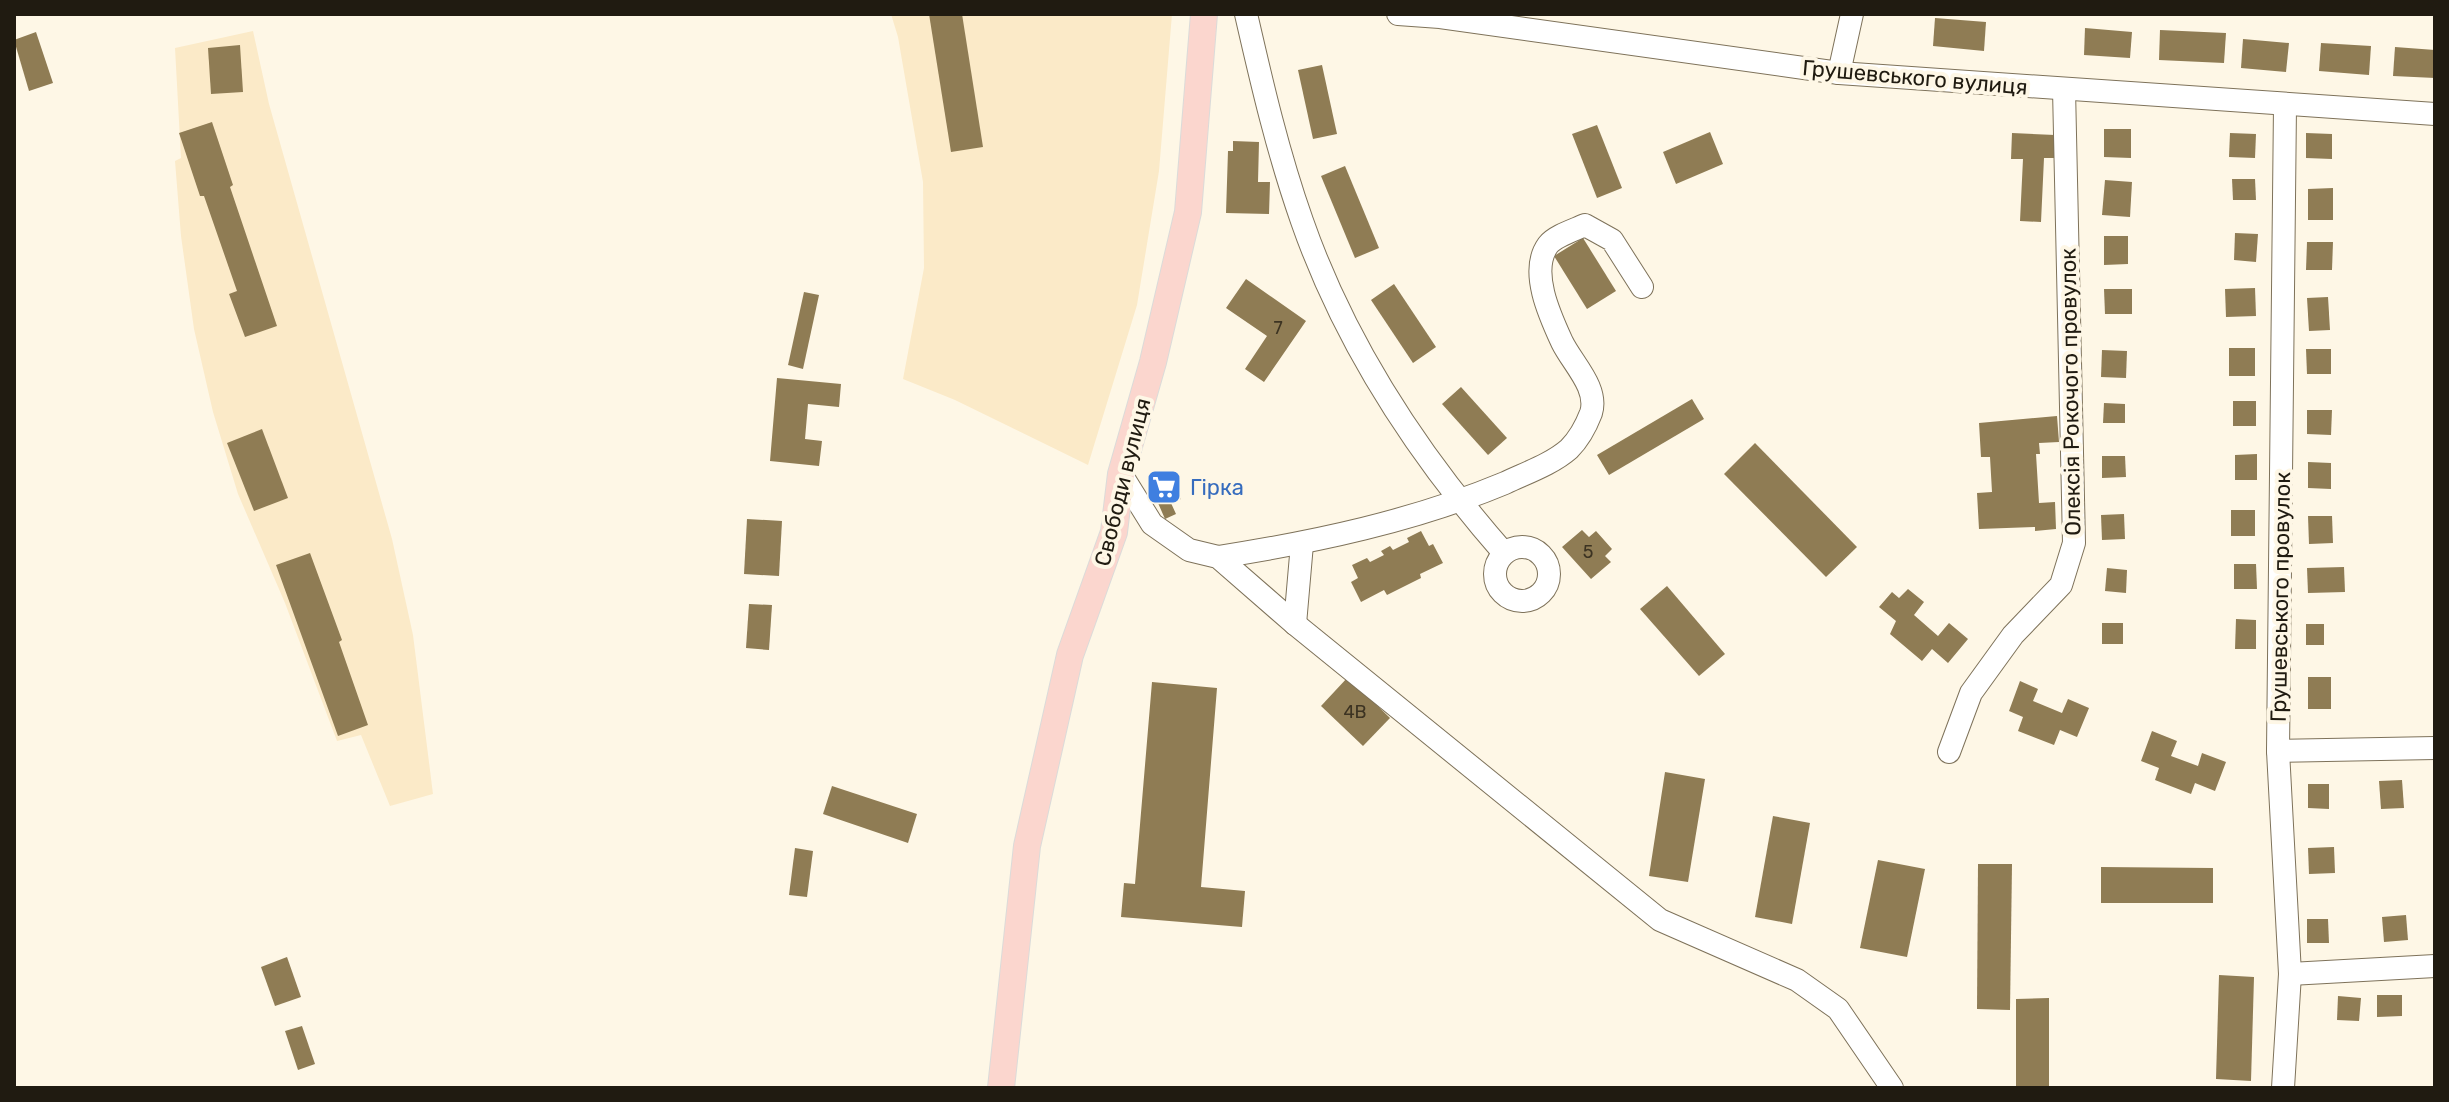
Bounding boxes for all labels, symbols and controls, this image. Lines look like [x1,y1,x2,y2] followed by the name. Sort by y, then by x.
[1801,54,2029,101] street label: Грушевського вулиця
[2054,248,2087,536] street label: Олексія Рокочого провулок
[1273,317,1283,339] house number: 7
[1089,395,1156,569] street label: Свободи вулиця
[1145,468,1183,506] supermarket icon: Гірка
[2265,471,2296,722] street label: Грушевського провулок
[1190,474,1244,501] place label: Гірка
[1583,541,1593,563] house number: 5
[1343,701,1367,723] house number: 4В

